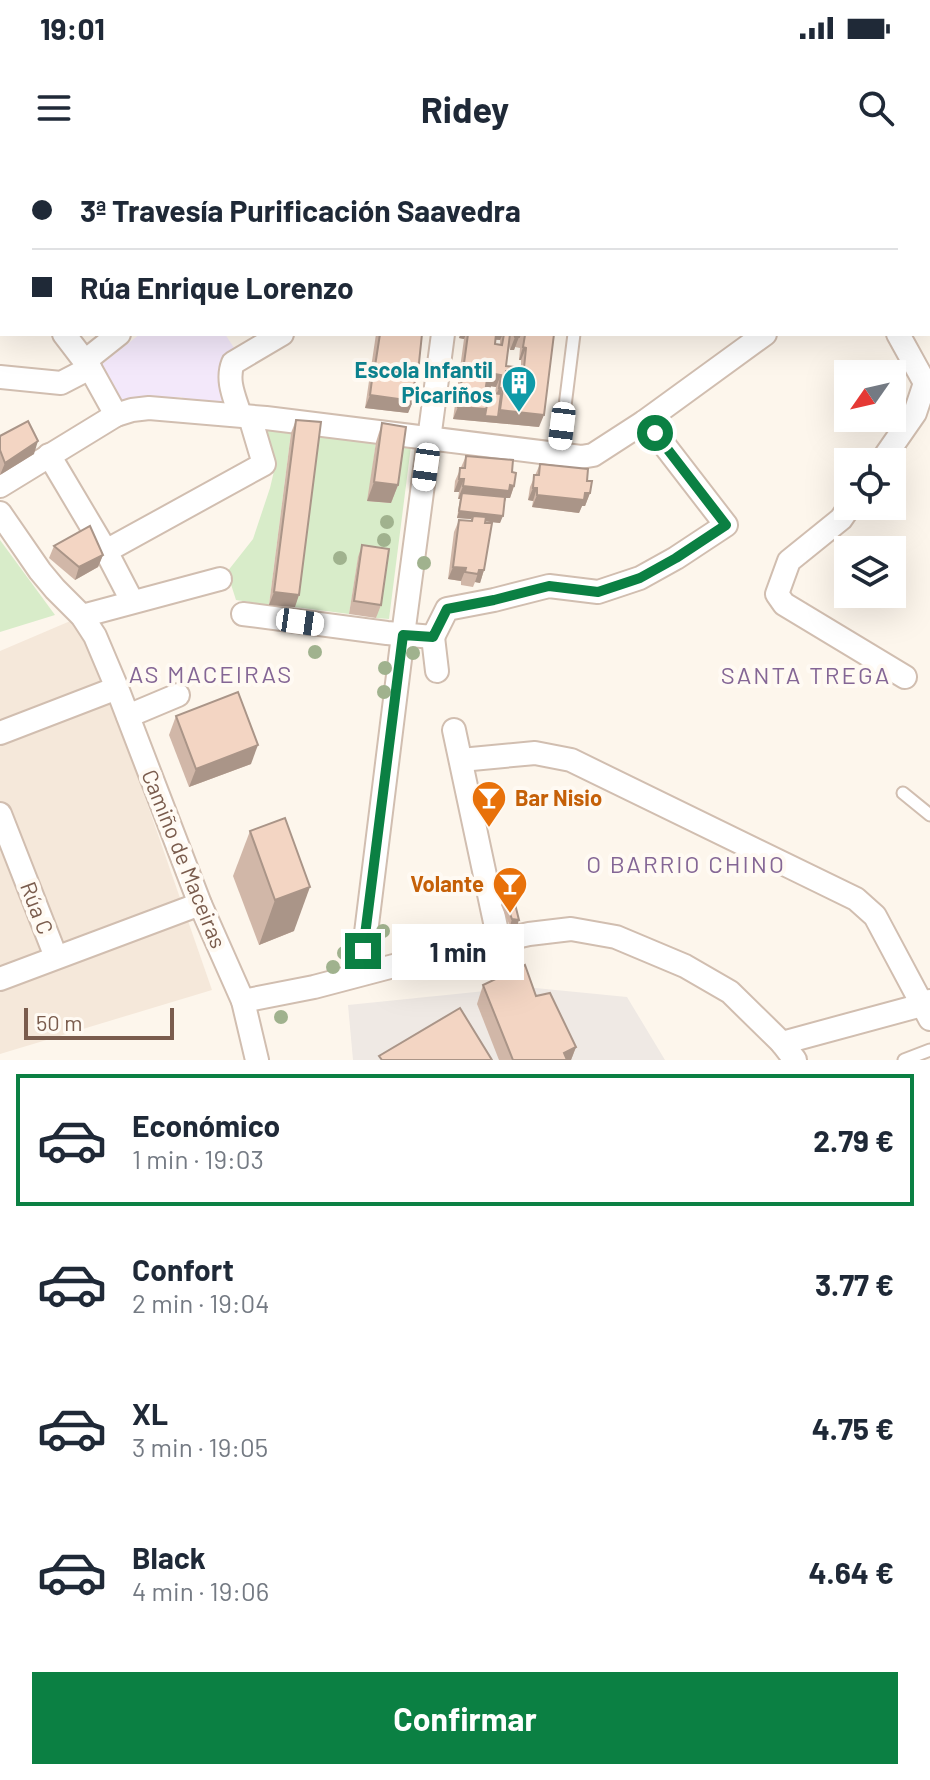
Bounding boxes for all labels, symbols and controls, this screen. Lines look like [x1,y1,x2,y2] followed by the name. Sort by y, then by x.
[40,10,105,46] text: 19:01
[32,86,76,130] icon: menu
[854,86,898,130] icon: search
[421,87,509,130] text: Ridey
[80,192,521,228] text: 3ª Travesía Purificación Saavedra
[80,269,354,305] text: Rúa Enrique Lorenzo
[355,356,493,407] place label: Escola Infantil Picariños
[834,360,906,432] north arrow
[834,360,906,608] map controls
[500,364,538,414] building icon: Escola Infantil Picariños
[547,401,577,451] car
[637,415,673,451] route start
[411,442,441,492] car
[834,448,906,520] button: locate
[834,536,906,608] button: layers
[275,607,325,637] car
[129,659,293,688] district label: AS MACEIRAS
[721,660,891,689] district label: SANTA TREGA
[137,766,233,952] street label: Camiño de Maceiras
[470,779,508,829] bar icon: Bar Nisio
[515,784,602,810] place label: Bar Nisio
[586,849,786,878] district label: O BARRIO CHINO
[491,865,529,915] bar icon: Volante
[410,870,484,896] place label: Volante
[16,878,60,938] street label: Rúa C
[391,923,523,979] callout: 1 min
[345,933,381,969] route end
[430,936,486,967] text: 1 min
[24,1004,174,1040] scale bar
[36,1009,82,1035] text: 50 m
[36,1104,108,1176] icon: car
[132,1107,280,1143] text: Económico
[813,1122,894,1158] text: 2.79 €
[132,1143,264,1174] text: 1 min · 19:03
[36,1248,108,1320] icon: car
[132,1251,234,1287] text: Confort
[815,1266,894,1302] text: 3.77 €
[132,1287,270,1318] text: 2 min · 19:04
[36,1392,108,1464] icon: car
[132,1395,168,1431] text: XL
[812,1410,894,1446] text: 4.75 €
[132,1431,268,1462] text: 3 min · 19:05
[36,1536,108,1608] icon: car
[132,1539,206,1575] text: Black
[808,1554,894,1590] text: 4.64 €
[132,1575,269,1606] text: 4 min · 19:06
[32,1672,898,1764] button: Confirmar

